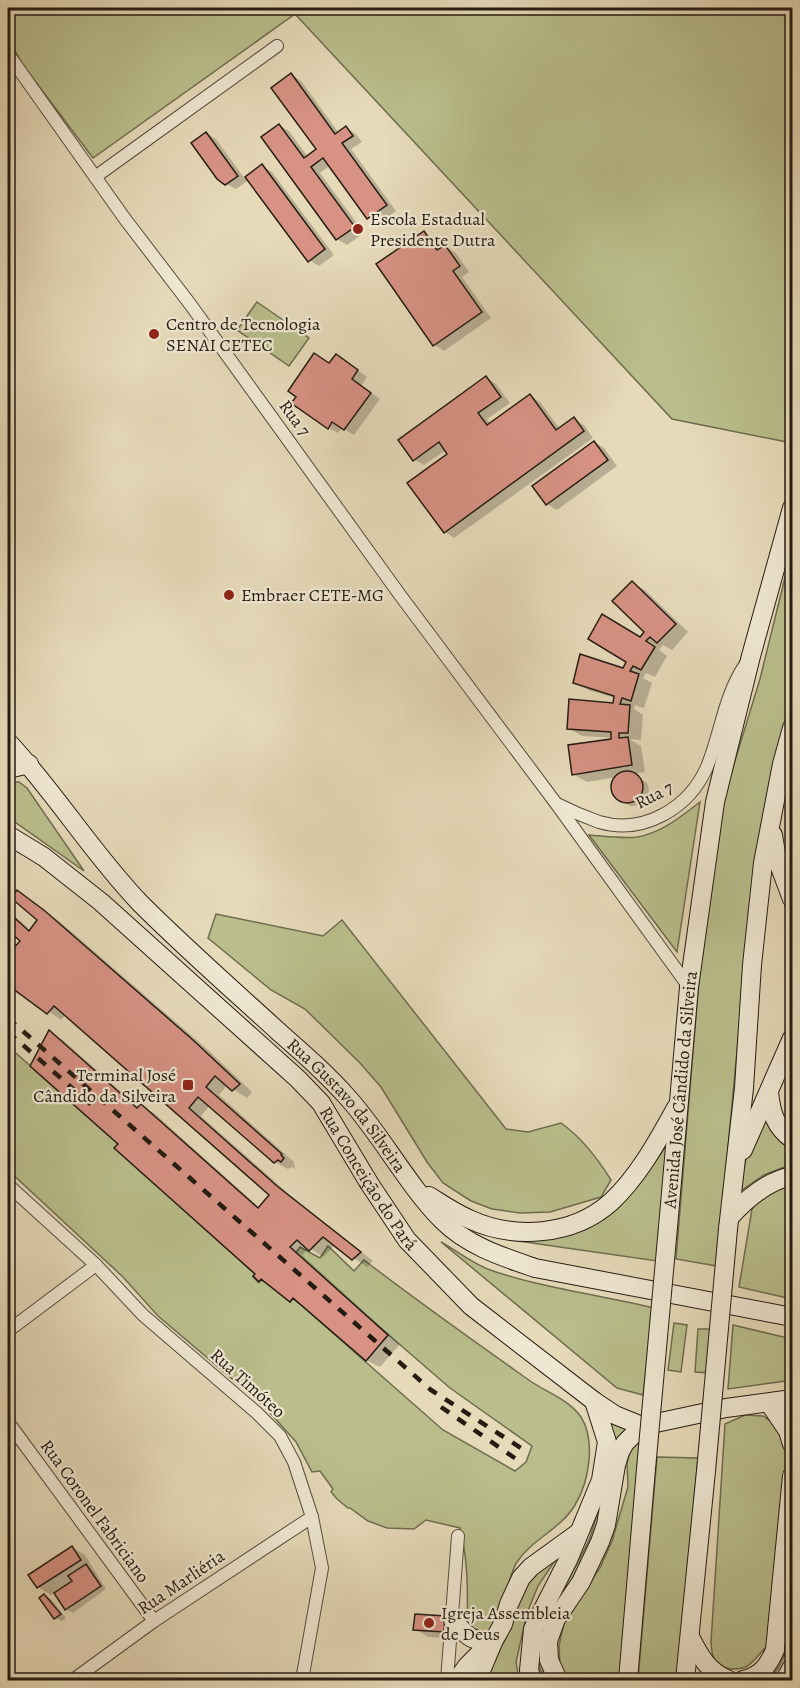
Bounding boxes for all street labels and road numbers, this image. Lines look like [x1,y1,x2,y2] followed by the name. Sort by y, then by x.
[274,395,317,441] street label: Rua 7
[631,775,678,815] street label: Rua 7
[658,968,703,1210] street label: Avenida José Cândido da Silveira
[282,1032,412,1178] street label: Rua Gustavo da Silveira
[314,1102,423,1256] street label: Rua Conceição do Pará
[205,1343,291,1423] street label: Rua Timóteo
[35,1435,155,1587] street label: Rua Coronel Fabriciano
[133,1544,230,1620] street label: Rua Marliéria

